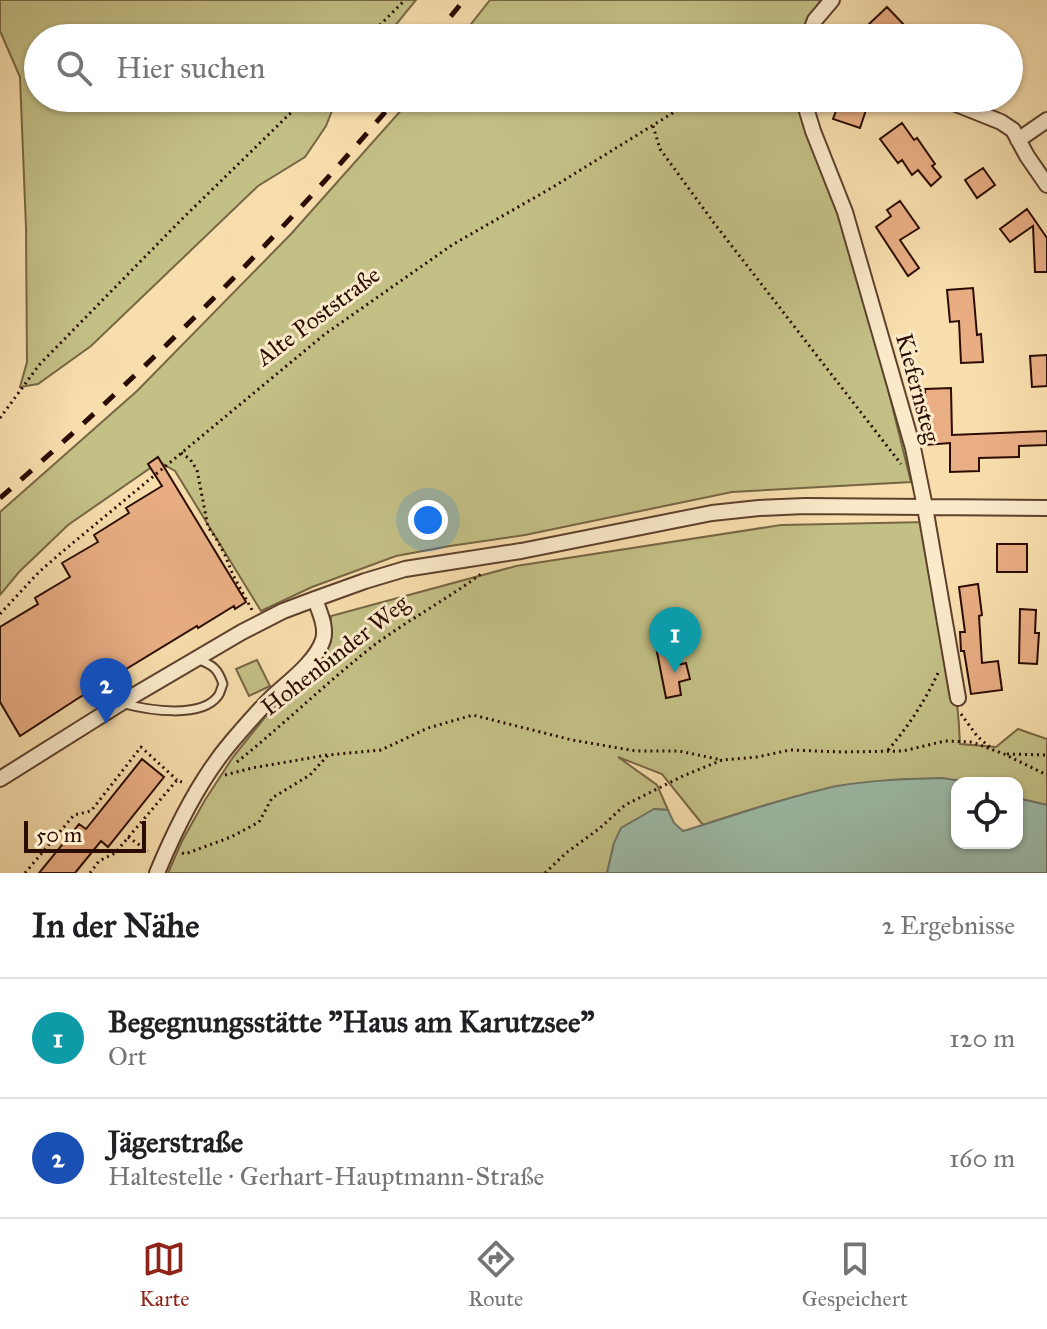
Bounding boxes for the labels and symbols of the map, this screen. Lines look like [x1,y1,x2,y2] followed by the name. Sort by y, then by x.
[249,260,386,373] street label: Alte Poststraße
[889,330,947,447] street label: Kiefernsteg
[408,500,448,540] your location
[255,588,415,722] street label: Hohenbinder Weg
[649,607,701,673] pin: 1
[80,658,132,724] pin: 2
[24,817,146,853] scale bar

